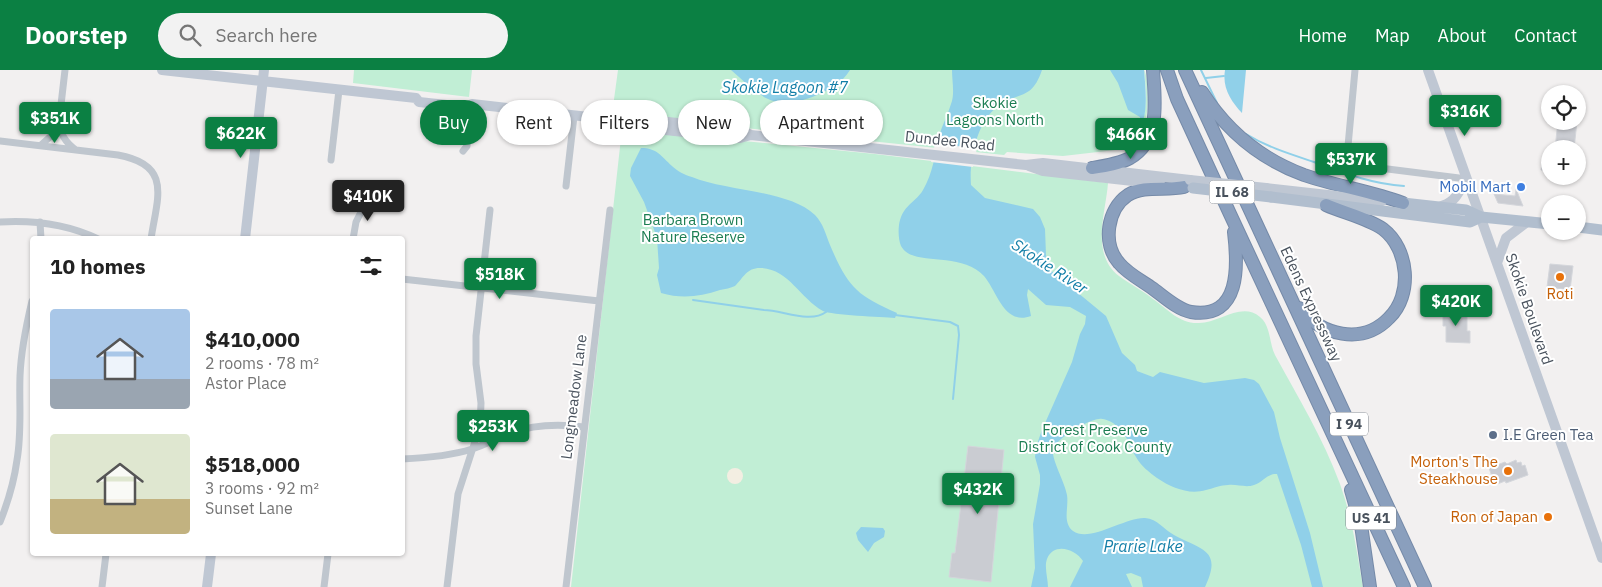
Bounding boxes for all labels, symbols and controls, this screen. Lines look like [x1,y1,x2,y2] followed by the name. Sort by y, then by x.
[158,13,508,58] search box
[25,19,128,51] text: Doorstep
[176,21,204,49] icon: search
[216,23,317,47] text: Search here
[1299,24,1347,47] text: Home
[1375,24,1410,47] text: Map
[1438,24,1486,47] text: About
[1514,24,1577,47] text: Contact
[722,77,849,97] water label: Skokie Lagoon #7
[1541,85,1586,240] map controls
[1541,85,1586,130] button: locate
[946,93,1044,129] park label: Skokie Lagoons North
[1430,94,1500,137] pin: $316K
[420,100,487,145] chip: Buy
[497,100,571,145] chip: Rent
[581,100,668,145] chip: Filters
[678,100,750,145] chip: New
[760,100,883,145] chip: Apartment
[1440,101,1490,121] text: $316K
[20,102,90,144] pin: $351K
[30,108,80,128] text: $351K
[206,116,276,159] pin: $622K
[1096,118,1166,160] pin: $466K
[216,123,266,143] text: $622K
[1106,124,1156,144] text: $466K
[904,126,996,155] street label: Dundee Road
[1541,140,1586,185] button: +
[1316,142,1386,185] pin: $537K
[1326,149,1376,169] text: $537K
[1439,177,1511,196] place label: Mobil Mart
[333,180,403,222] pin: $410K
[1210,180,1254,204] road number: IL 68
[1515,181,1527,193] marker: Mobil Mart
[343,186,393,206] text: $410K
[1541,195,1586,240] button: −
[641,210,745,246] park label: Barbara Brown Nature Reserve
[1008,234,1093,299] water label: Skokie River
[1276,243,1347,365] street label: Edens Expressway
[1502,251,1557,367] street label: Skokie Boulevard
[50,252,146,280] text: 10 homes
[357,252,385,280] icon: filters
[465,258,535,300] pin: $518K
[475,264,525,284] text: $518K
[1554,271,1566,283] marker: Roti
[1421,284,1491,327] pin: $420K
[1547,284,1573,303] place label: Roti
[1431,291,1481,311] text: $420K
[205,325,300,353] text: $410,000
[90,329,150,389] icon: home
[556,333,591,461] street label: Longmeadow Lane
[205,353,319,373] text: 2 rooms · 78 m²
[205,373,286,393] text: Astor Place
[458,410,528,452] pin: $253K
[1330,412,1368,436] road number: I 94
[468,416,518,436] text: $253K
[1018,420,1172,456] park label: Forest Preserve District of Cook County
[1503,425,1594,444] place label: I.E Green Tea
[1487,429,1499,441] marker: I.E Green Tea
[205,450,300,478] text: $518,000
[1410,452,1498,488] place label: Morton's The Steakhouse
[90,454,150,514] icon: home
[1502,465,1514,477] marker: Morton's The Steakhouse
[943,472,1013,515] pin: $432K
[205,478,319,498] text: 3 rooms · 92 m²
[953,479,1003,499] text: $432K
[205,498,293,518] text: Sunset Lane
[1346,506,1396,529] road number: US 41
[1451,507,1538,526] place label: Ron of Japan
[1542,511,1554,523] marker: Ron of Japan
[1103,536,1183,556] water label: Prarie Lake

